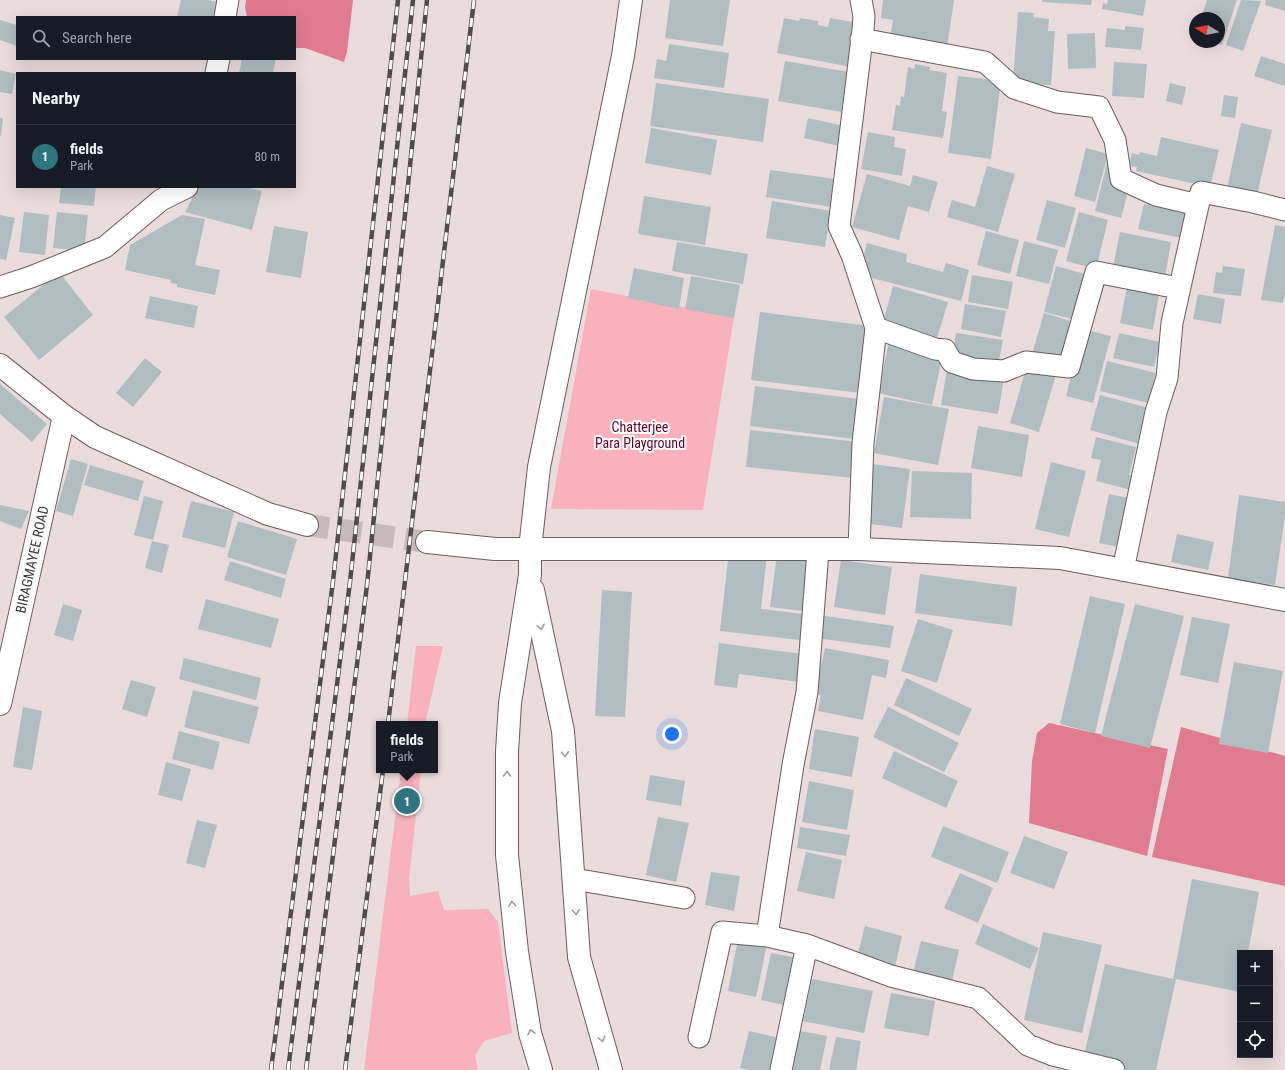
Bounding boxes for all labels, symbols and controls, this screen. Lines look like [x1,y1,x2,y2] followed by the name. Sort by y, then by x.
[1189,12,1225,48] north arrow
[16,16,296,60] search box
[30,27,52,49] icon: search
[62,29,132,47] text: Search here
[32,88,80,108] text: Nearby
[70,140,103,158] text: fields
[42,149,48,164] text: 1
[254,149,280,164] text: 80 m
[70,158,93,173] text: Park
[595,419,685,451] park label: Chatterjee Para Playground
[12,504,52,615] street label: BIRAGMAYEE ROAD
[537,624,545,630] one-way arrow
[376,721,438,773] popup
[662,724,682,744] your location
[390,731,424,749] text: fields
[390,749,413,764] text: Park
[560,751,569,757] one-way arrow
[503,771,511,777] one-way arrow
[394,786,420,816] pin: 1
[508,901,517,907] one-way arrow
[572,909,581,915] one-way arrow
[1237,950,1273,1058] map controls
[1237,950,1273,986] button: +
[1237,986,1273,1022] button: −
[1237,1022,1273,1058] button: locate
[527,1029,535,1036] one-way arrow
[597,1035,606,1042] one-way arrow

